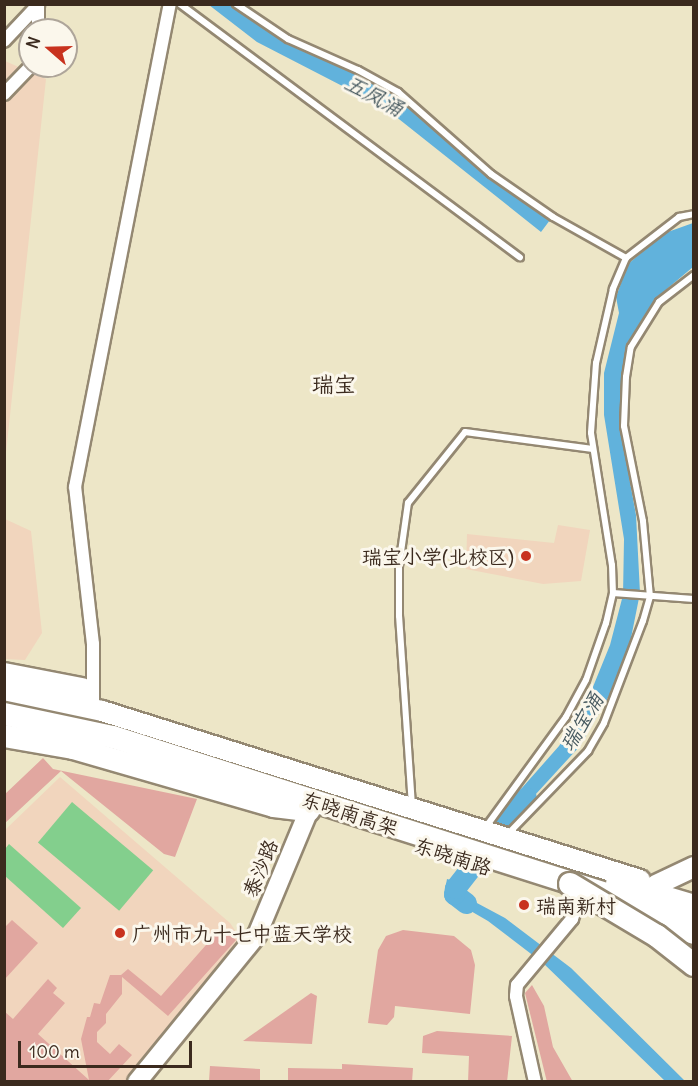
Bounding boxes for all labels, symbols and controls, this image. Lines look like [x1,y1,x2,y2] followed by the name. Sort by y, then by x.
[18,18,78,78] north arrow
[22,34,44,51] text: N
[340,70,408,122] water label: 五凤涌
[312,372,356,398] district label: 瑞宝
[362,544,514,568] place label: 瑞宝小学(北校区)
[519,549,533,563] marker: 瑞宝小学(北校区)
[555,689,609,755] water label: 瑞宝涌
[299,786,401,840] street label: 东晓南高架
[411,832,495,880] street label: 东晓南路
[238,836,282,900] street label: 泰沙路
[536,893,616,917] place label: 瑞南新村
[517,898,531,912] marker: 瑞南新村
[132,921,352,945] place label: 广州市九十七中蓝天学校
[113,926,127,940] marker: 广州市九十七中蓝天学校
[21,1029,195,1067] scale bar
[29,1040,80,1063] text: 100 m

